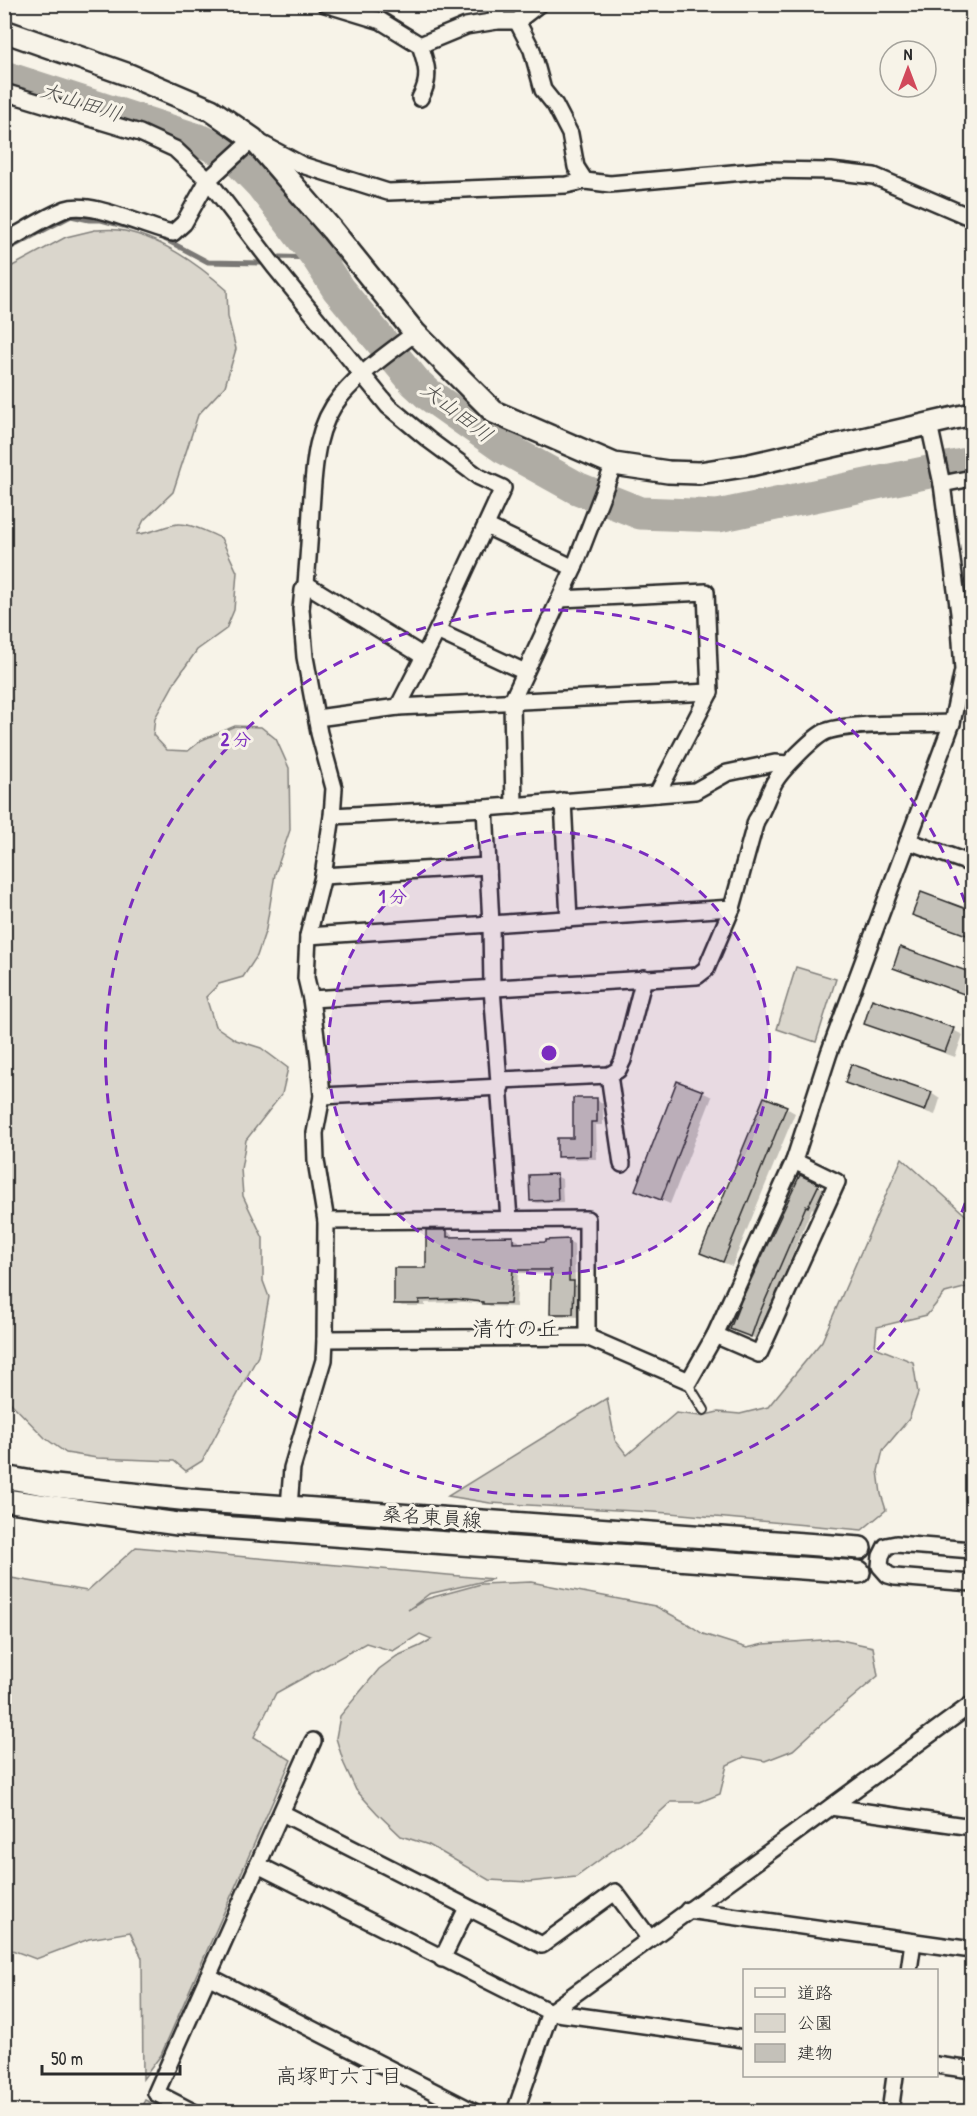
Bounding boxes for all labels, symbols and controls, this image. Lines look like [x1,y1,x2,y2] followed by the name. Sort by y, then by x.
[878,39,938,99] north arrow
[904,43,913,65] text: N
[37,75,126,128] water label: 大山田川
[415,374,499,449] water label: 大山田川
[221,727,251,752] text: 2 分
[379,884,407,909] text: 1 分
[539,1043,559,1063] centre of rings
[472,1313,560,1343] district label: 清竹の丘
[381,1500,483,1533] street label: 桑名東員線
[743,1969,938,2077] legend
[797,1980,833,2005] text: 道路
[797,2010,833,2035] text: 公園
[42,2038,180,2076] scale bar
[797,2040,833,2065] text: 建物
[51,2046,83,2071] text: 50 m
[276,2061,402,2090] district label: 高塚町六丁目

